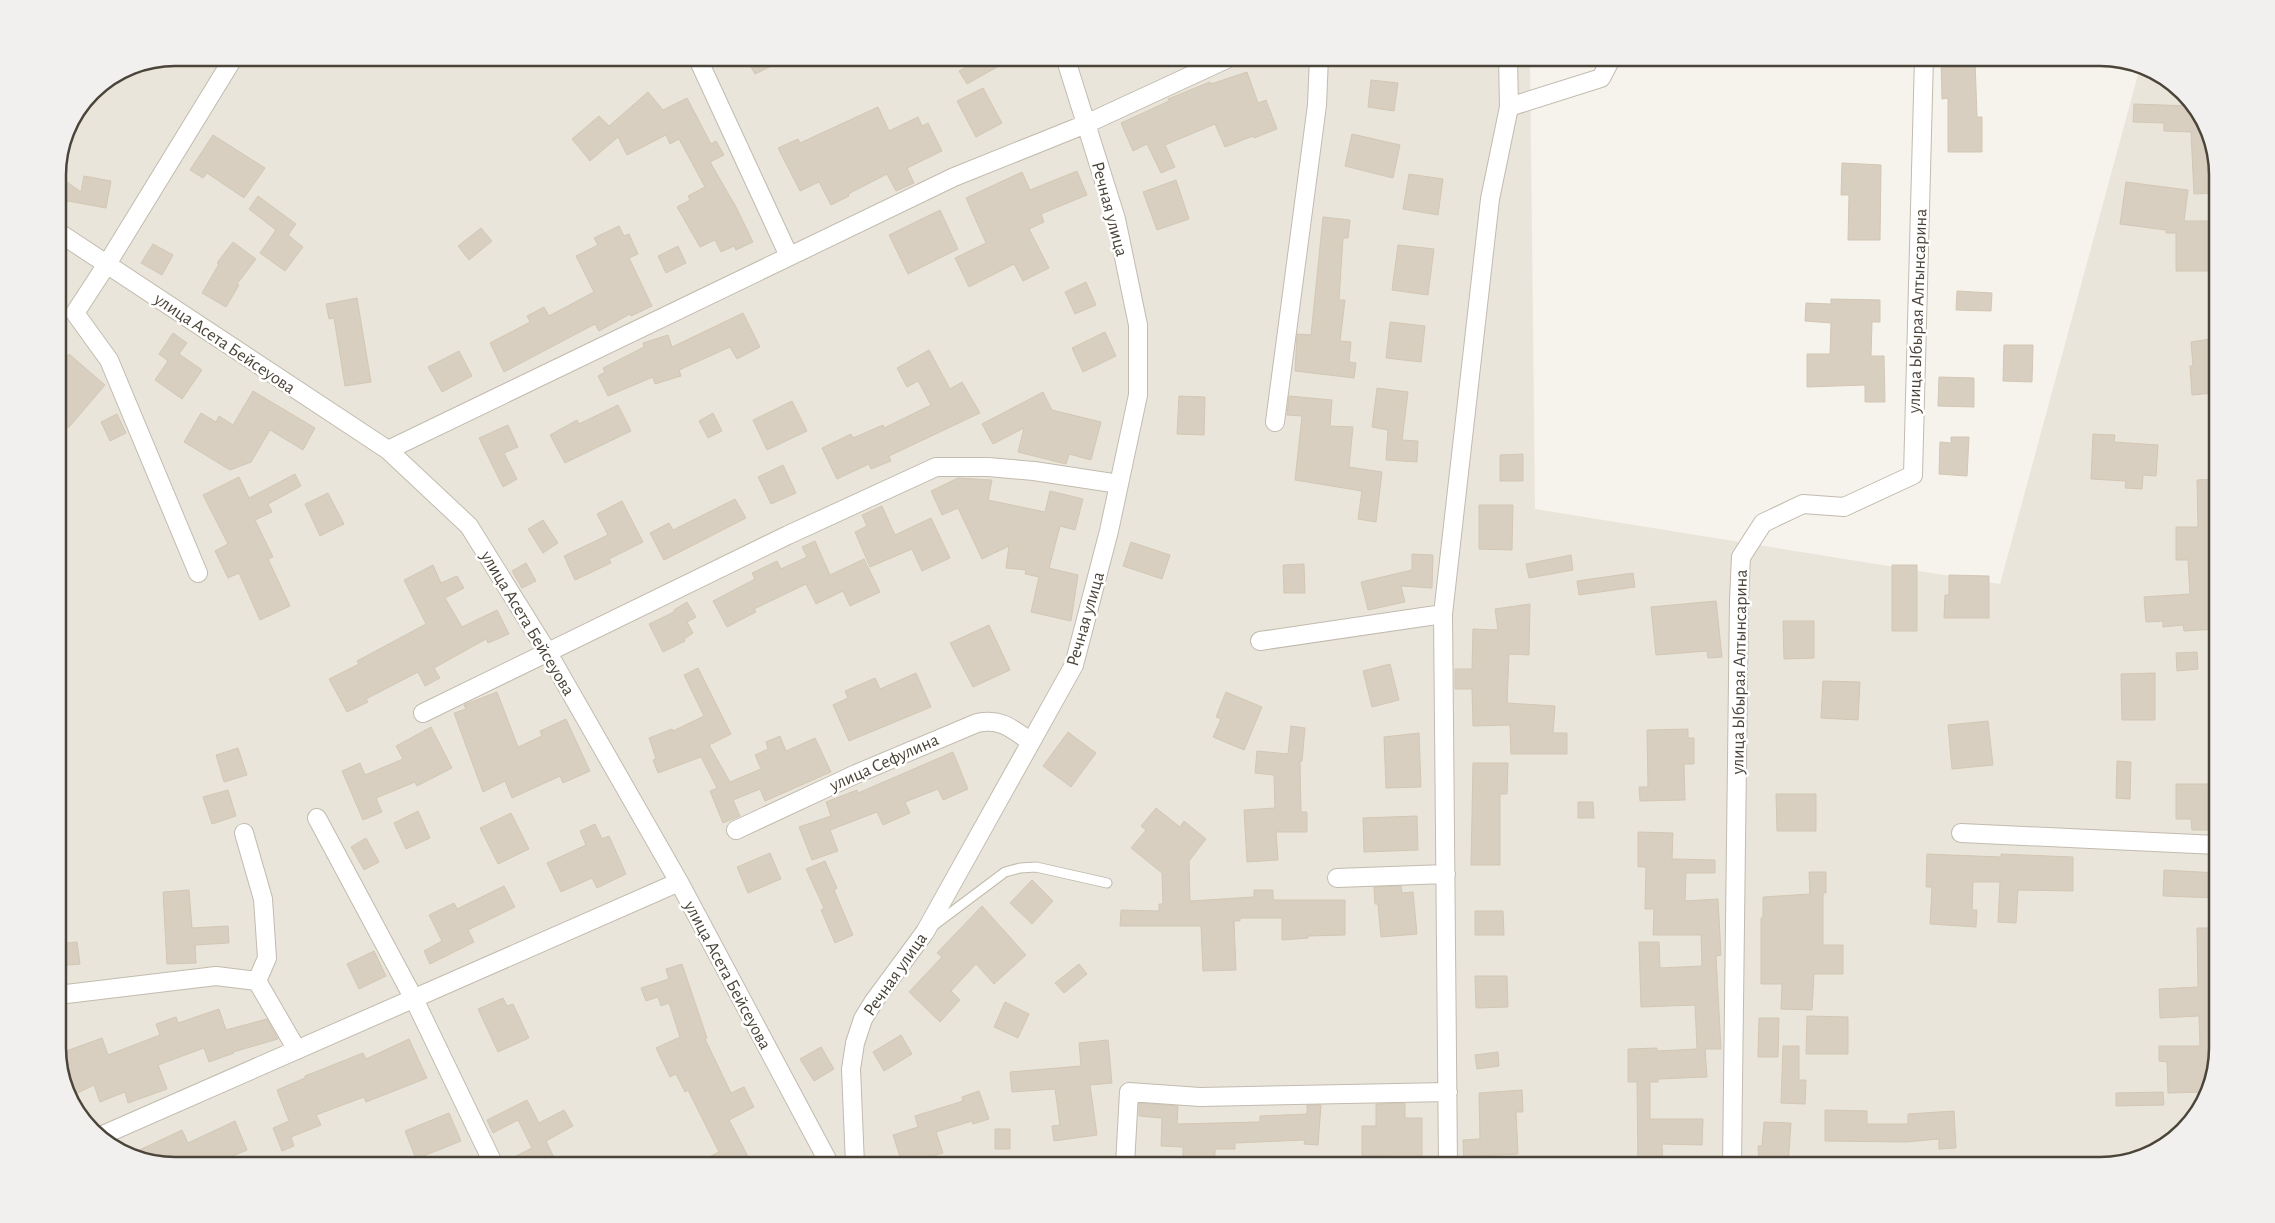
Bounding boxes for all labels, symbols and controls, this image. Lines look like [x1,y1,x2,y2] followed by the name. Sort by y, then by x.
[1088,160,1130,259] street label: Речная улица
[1904,208,1931,415] street label: улица Ыбырая Алтынсарина
[150,290,298,398] street label: улица Асета Бейсеуова
[476,547,577,699] street label: улица Асета Бейсеуова
[1728,569,1751,776] street label: улица Ыбырая Алтынсарина
[1064,570,1108,668] street label: Речная улица
[826,731,942,795] street label: улица Сефулина
[680,897,774,1053] street label: улица Асета Бейсеуова
[861,930,931,1020] street label: Речная улица

